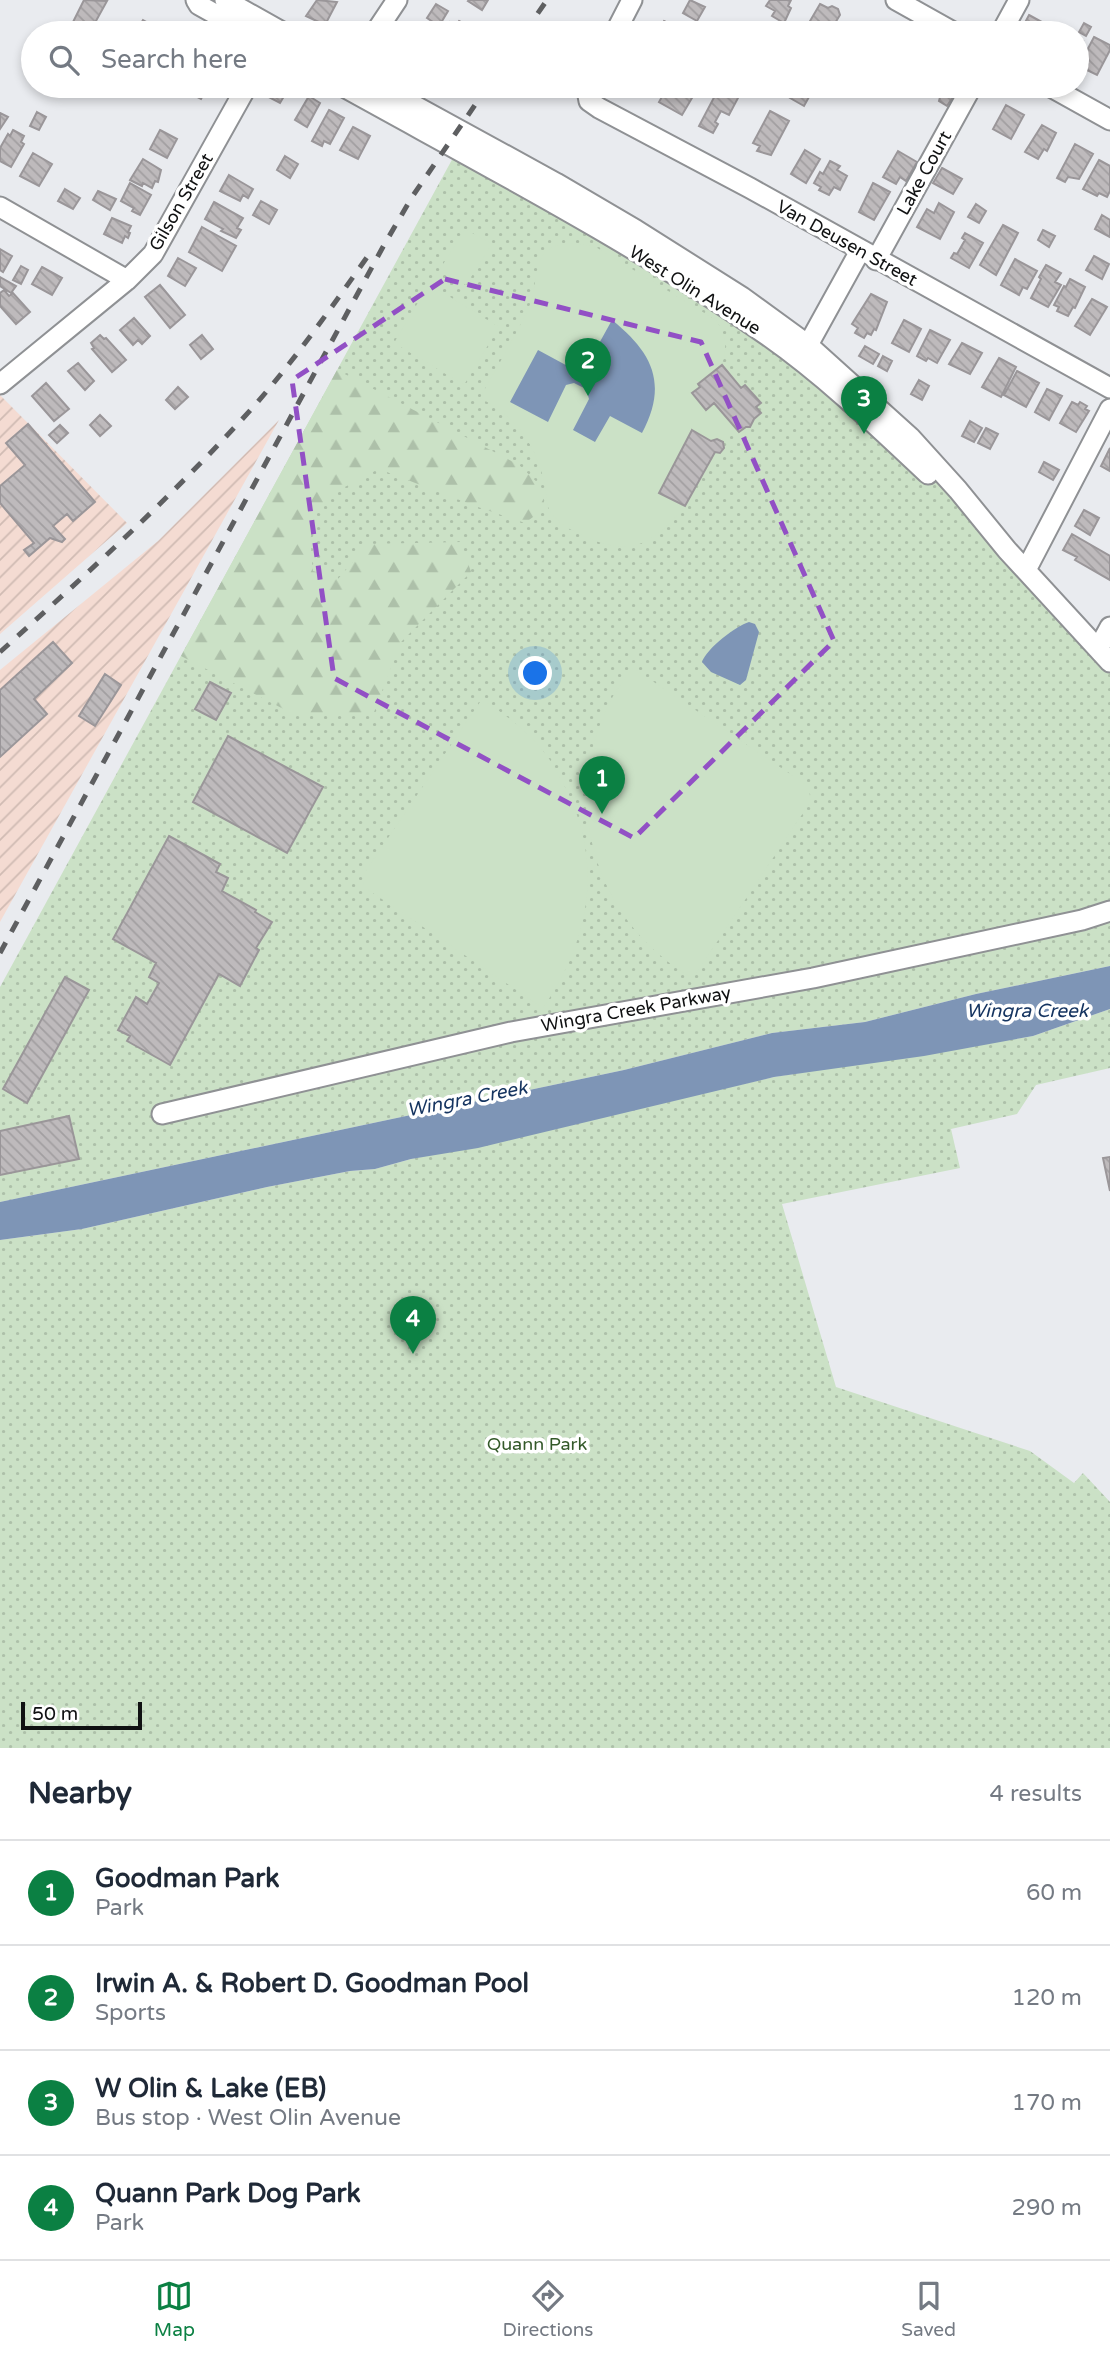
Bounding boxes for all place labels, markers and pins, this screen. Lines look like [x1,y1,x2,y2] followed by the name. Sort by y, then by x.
[565,338,611,396] pin: 2
[841,376,887,434] pin: 3
[579,756,625,814] pin: 1
[390,1296,436,1354] pin: 4

